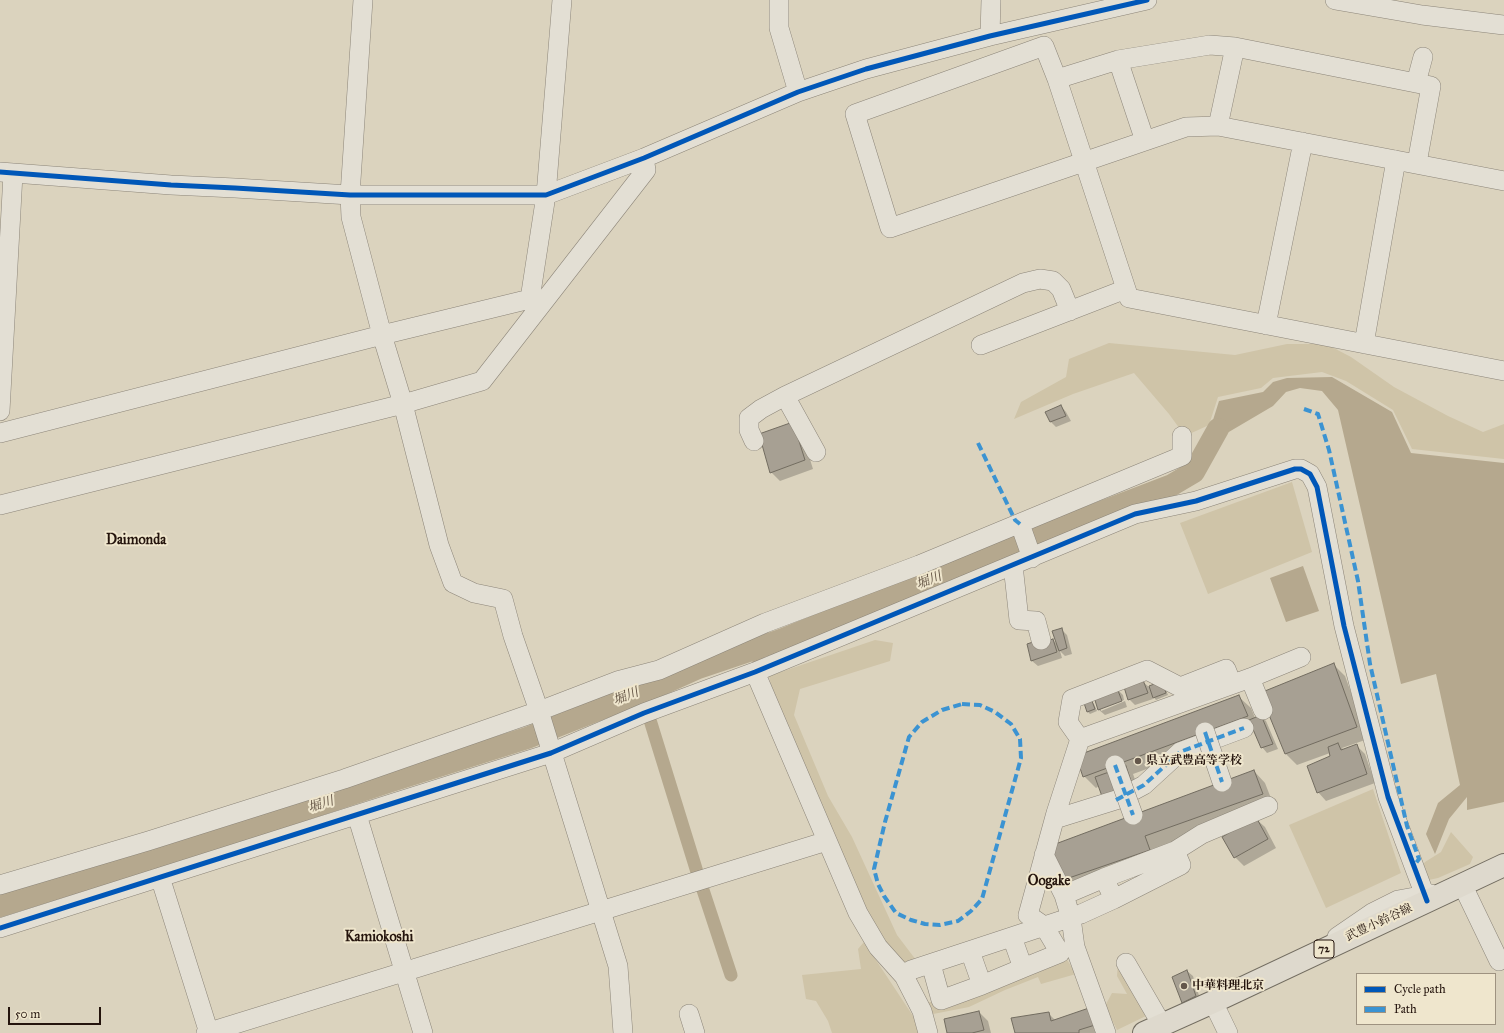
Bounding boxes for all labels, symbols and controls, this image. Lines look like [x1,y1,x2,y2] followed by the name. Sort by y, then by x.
[106,533,166,549] district label: Daimonda
[914,569,944,593] water label: 堀川
[611,685,641,709] water label: 堀川
[1146,754,1242,768] place label: 県立武豊高等学校
[1133,756,1143,766] marker: 県立武豊高等学校
[306,794,336,816] water label: 堀川
[1028,874,1070,890] district label: Oogake
[1343,901,1415,945] street label: 武豊小鈴谷線
[345,930,413,946] district label: Kamiokoshi
[1314,940,1334,958] road number: 72
[1356,973,1496,1025] legend
[1192,979,1264,993] place label: 中華料理北京
[1179,981,1189,991] marker: 中華料理北京
[1394,982,1446,996] text: Cycle path
[10,999,103,1025] scale bar
[1394,1002,1417,1016] text: Path
[15,1007,40,1021] text: 50 m

